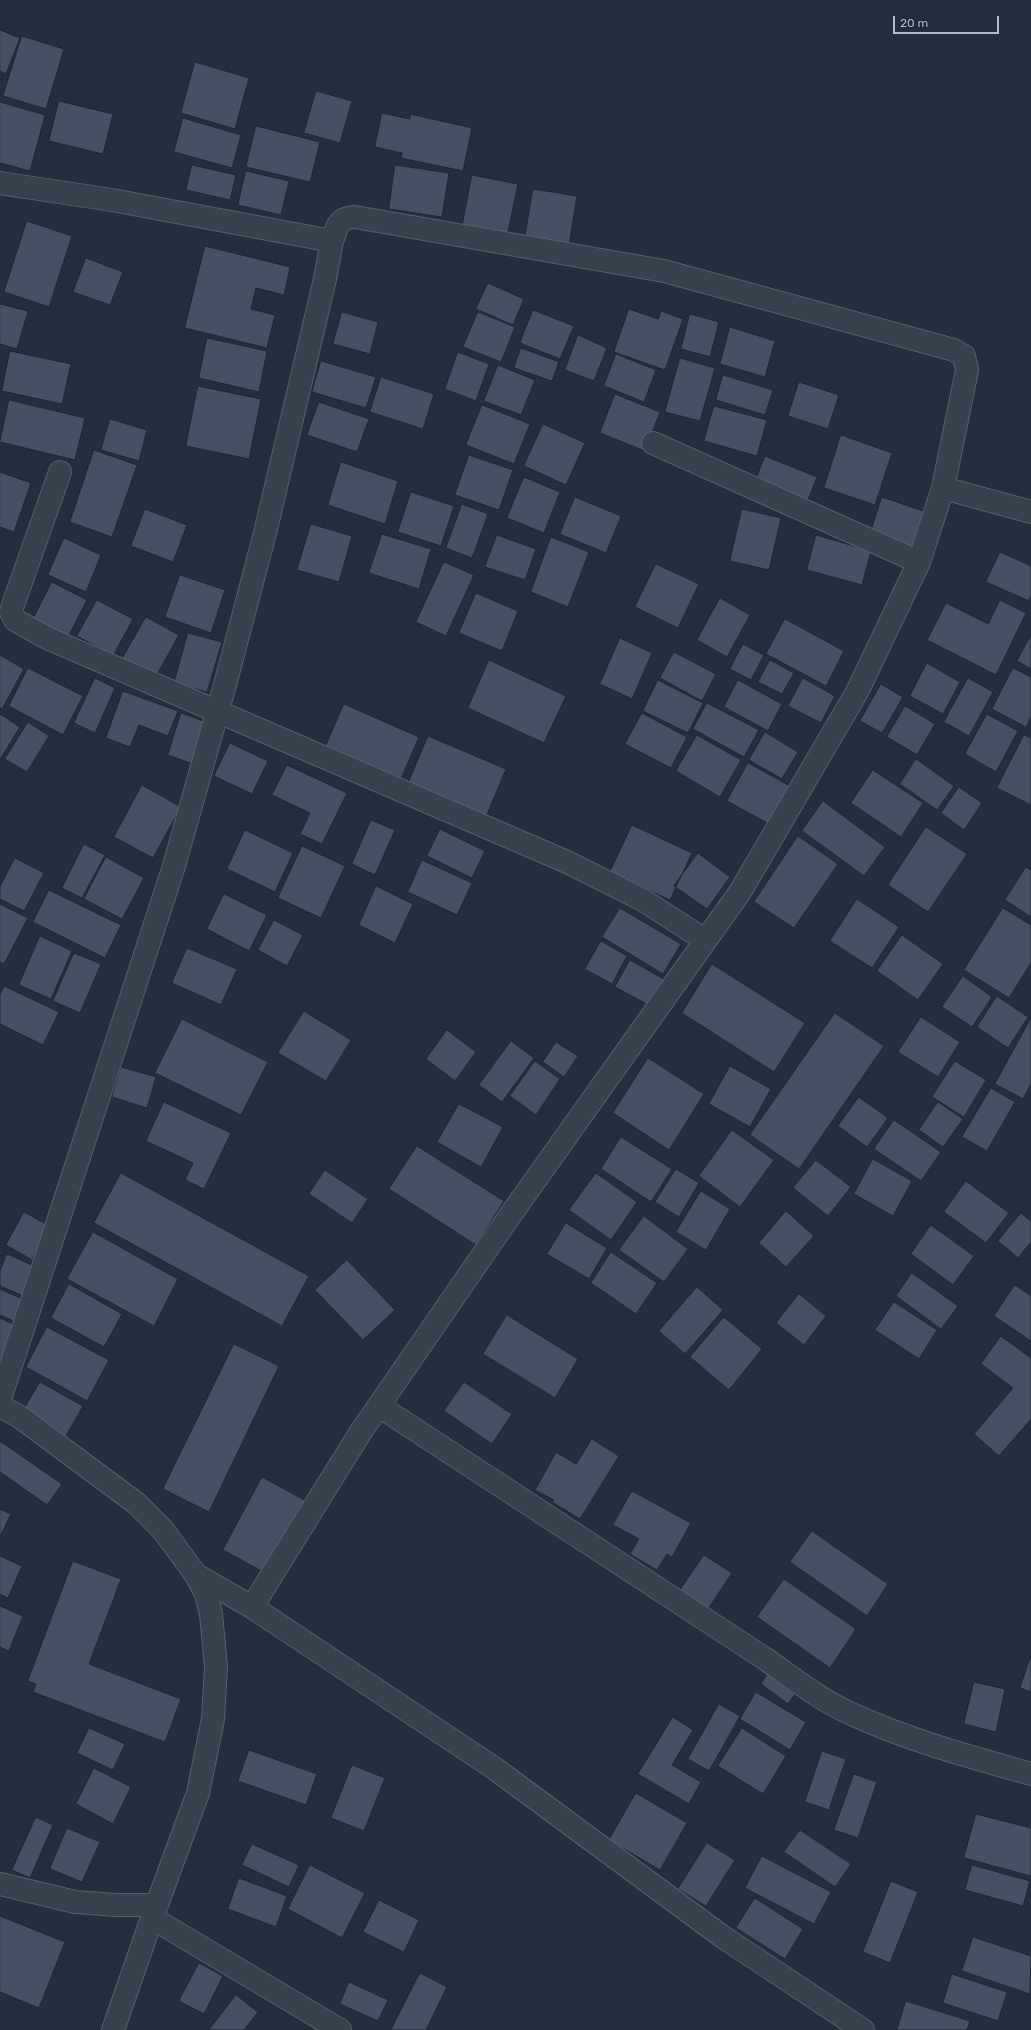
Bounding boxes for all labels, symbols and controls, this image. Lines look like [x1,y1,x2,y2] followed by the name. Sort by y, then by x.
[895,8,1001,34] scale bar
[900,16,928,30] text: 20 m

